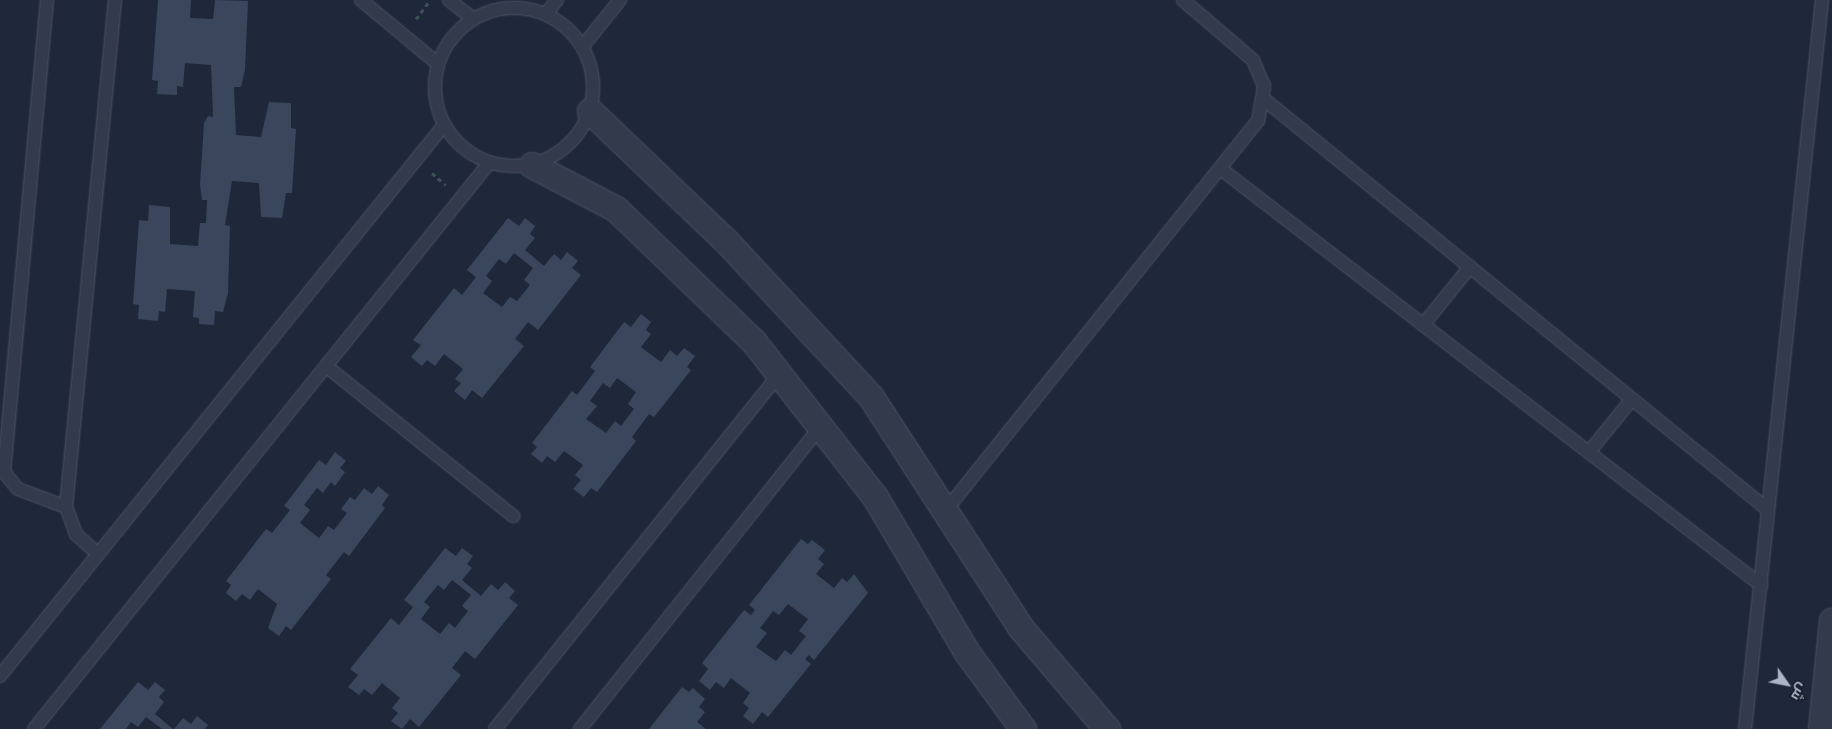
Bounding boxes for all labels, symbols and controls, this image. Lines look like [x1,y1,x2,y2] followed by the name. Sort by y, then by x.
[1762,659,1812,709] north arrow
[1787,680,1812,705] text: ش

